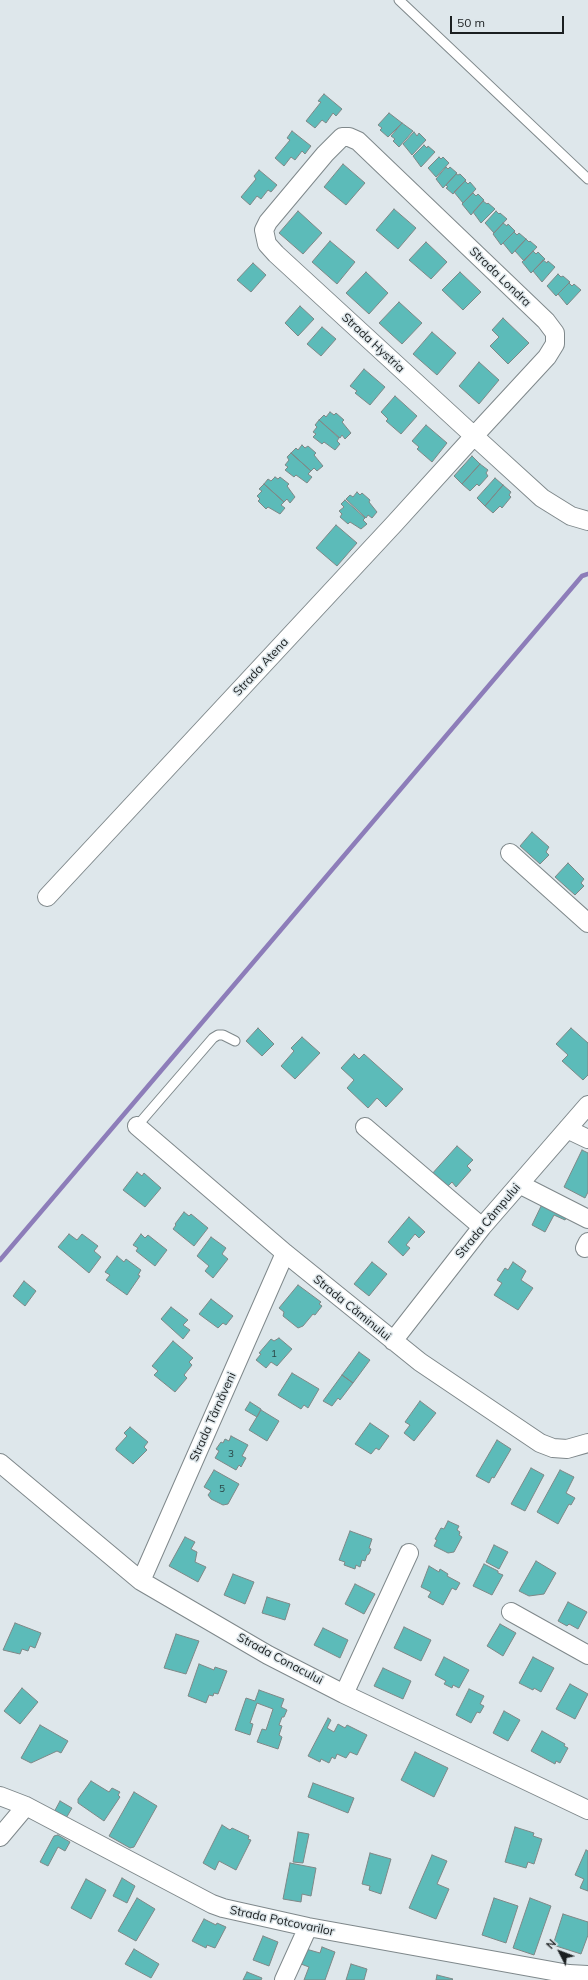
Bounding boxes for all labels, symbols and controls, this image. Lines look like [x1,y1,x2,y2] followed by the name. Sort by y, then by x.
[452,8,566,34] scale bar
[457,15,485,30] text: 50 m
[466,244,534,310] street label: Strada Londra
[339,310,407,376] street label: Strada Hystria
[230,635,292,699] street label: Strada Atena
[452,1181,524,1261] street label: Strada Câmpului
[310,1272,394,1344] street label: Strada Căminului
[271,1348,277,1360] house number: 1
[187,1370,239,1464] street label: Strada Târnăveni
[228,1448,234,1460] house number: 3
[219,1483,225,1495] house number: 5
[235,1630,325,1688] street label: Strada Conacului
[228,1903,336,1939] street label: Strada Potcovarilor
[540,1932,580,1972] north arrow
[543,1936,559,1952] text: N

